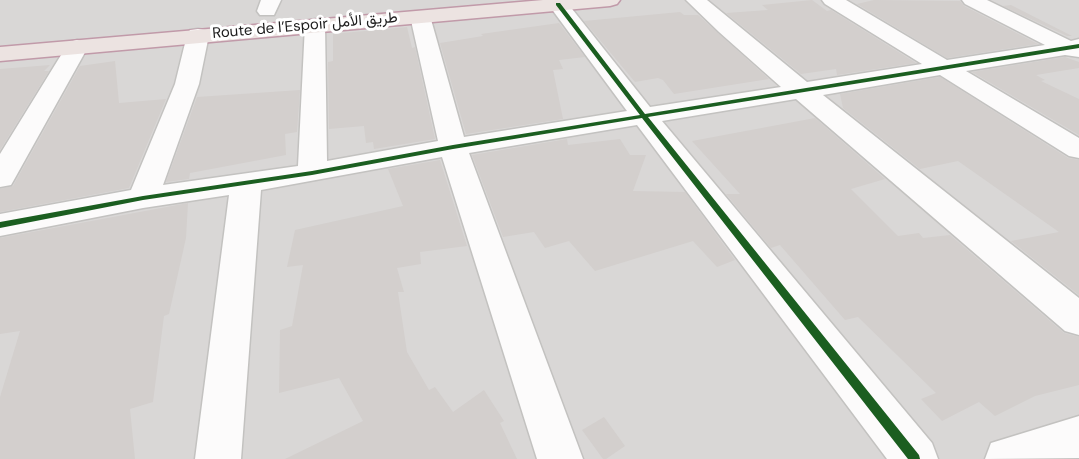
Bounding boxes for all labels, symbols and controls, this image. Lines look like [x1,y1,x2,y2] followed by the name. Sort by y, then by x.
[212,9,398,43] street label: Route de l’Espoir طريق الأمل

